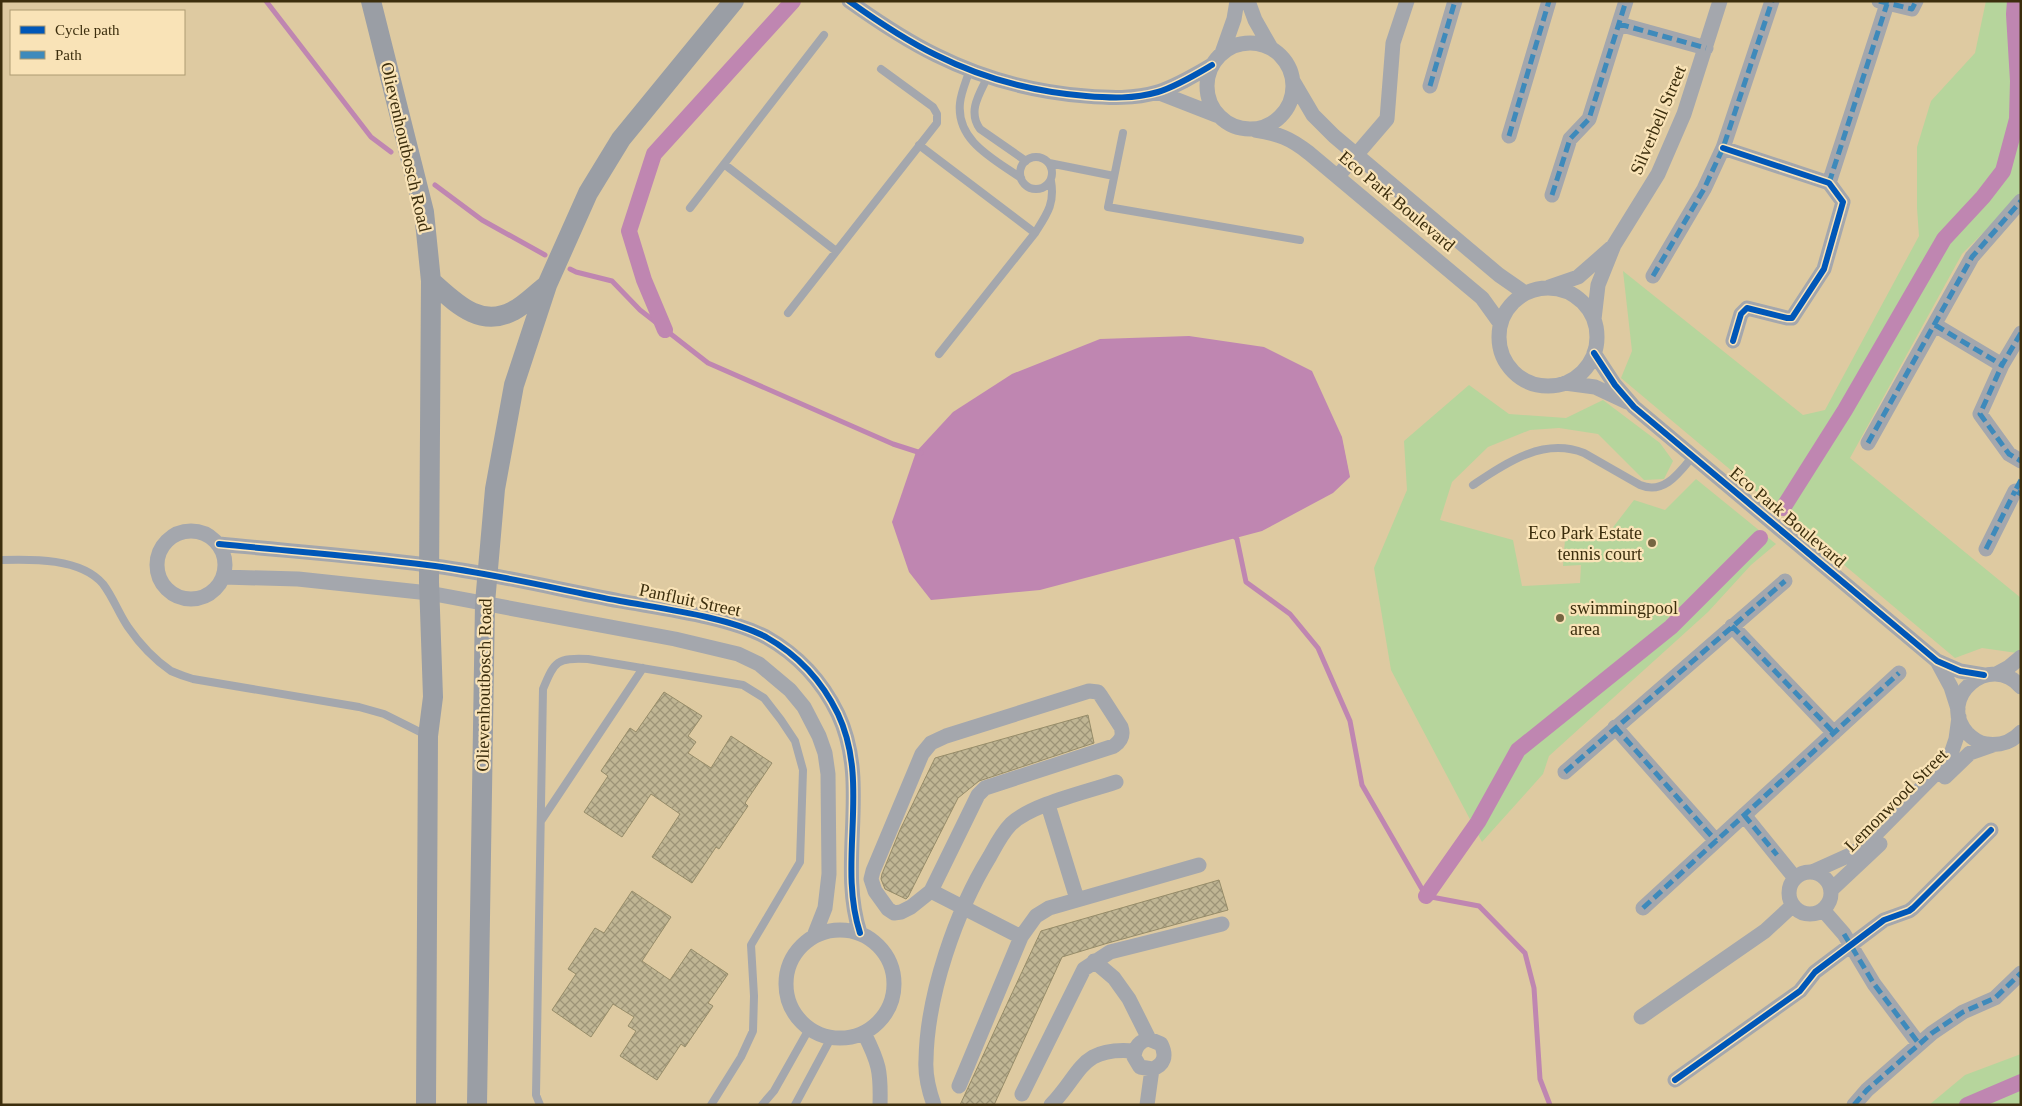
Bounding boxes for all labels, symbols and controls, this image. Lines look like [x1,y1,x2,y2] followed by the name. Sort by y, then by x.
[10,10,185,75] legend
[55,22,120,38] text: Cycle path
[55,47,82,63] text: Path
[377,60,435,234] street label: Olievenhoutbosch Road
[1626,62,1690,178] street label: Silverbell Street
[1335,147,1459,255] street label: Eco Park Boulevard
[1726,463,1850,571] street label: Eco Park Boulevard
[1528,523,1642,564] place label: Eco Park Estate tennis court
[1646,537,1658,549] marker: Eco Park Estate tennis court
[637,579,743,621] street label: Panfluit Street
[472,598,496,772] street label: Olievenhoutbosch Road
[1570,598,1678,639] place label: swimmingpool area
[1554,612,1566,624] marker: swimmingpool area
[1840,744,1952,856] street label: Lemonwood Street

